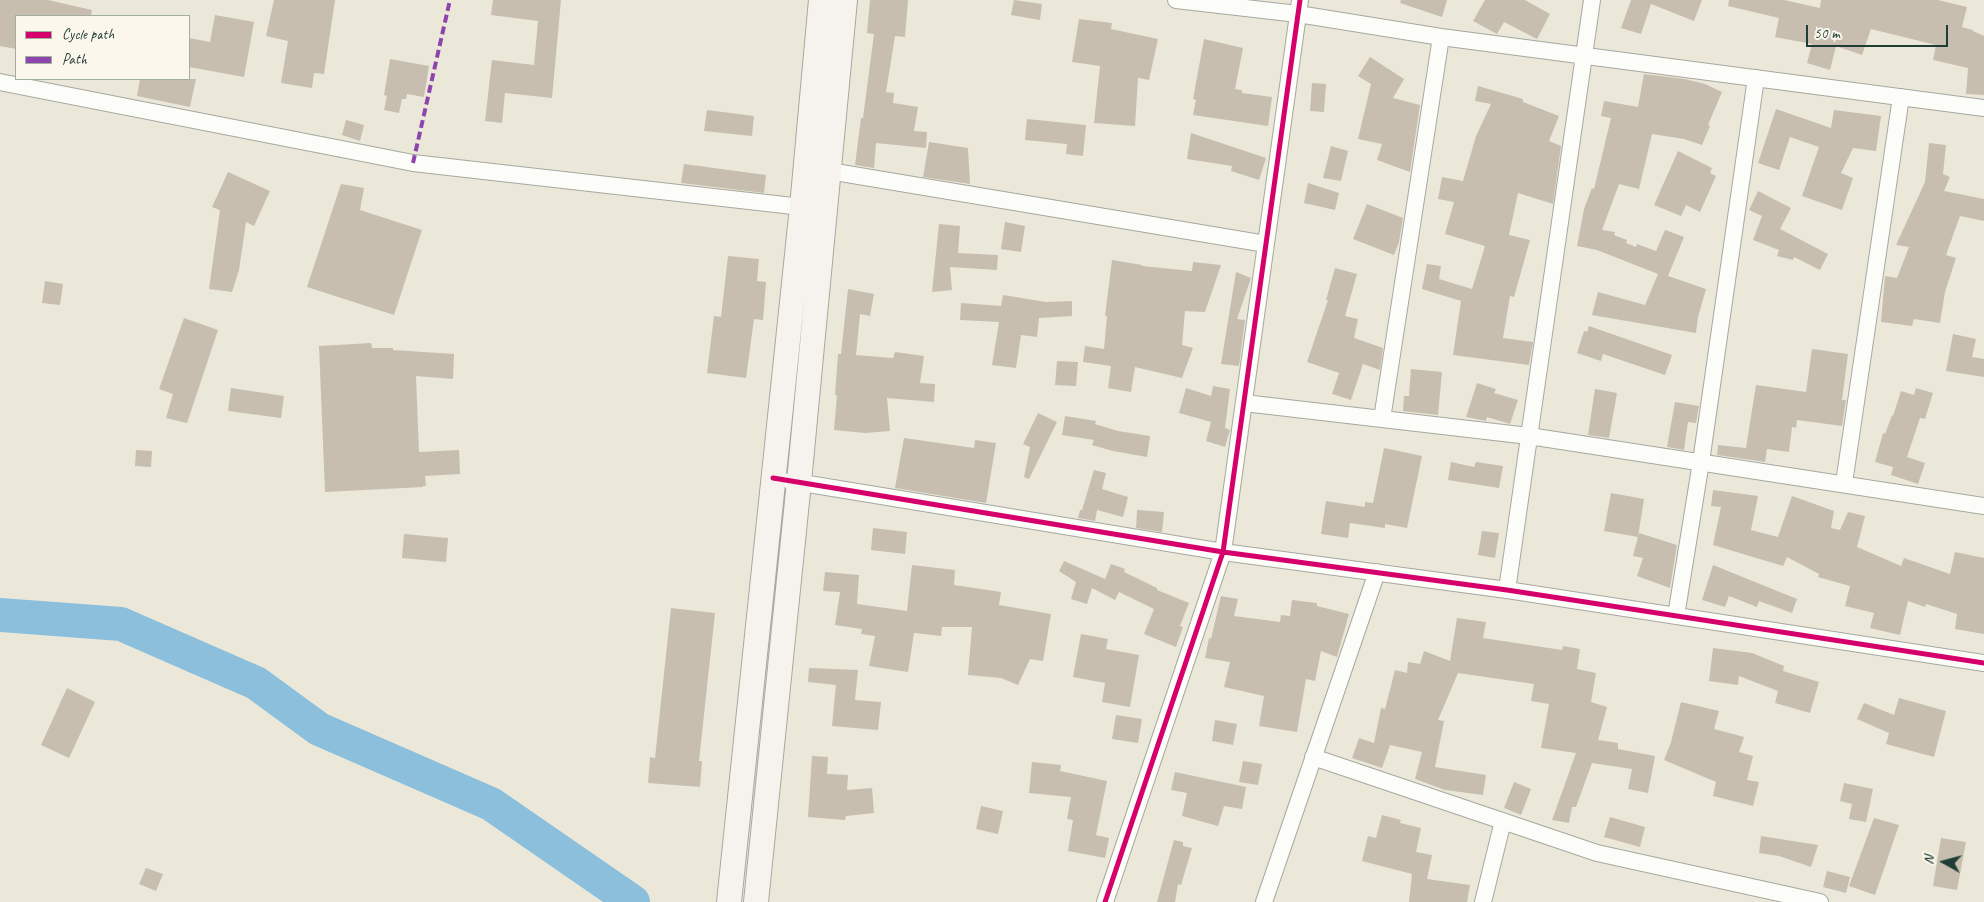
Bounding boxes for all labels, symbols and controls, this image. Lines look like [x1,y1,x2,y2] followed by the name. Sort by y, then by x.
[15,15,190,80] legend
[1809,15,1952,47] scale bar
[1814,24,1840,43] text: 50 m
[62,25,114,44] text: Cycle path
[62,50,87,69] text: Path
[1919,837,1969,887] north arrow
[1920,855,1938,865] text: N

